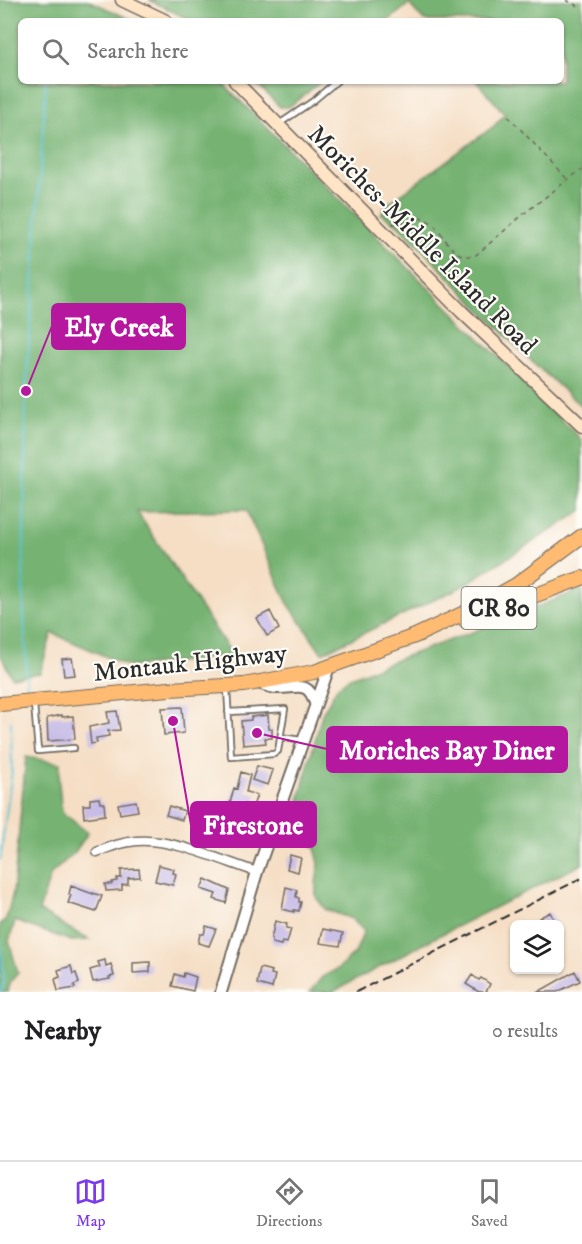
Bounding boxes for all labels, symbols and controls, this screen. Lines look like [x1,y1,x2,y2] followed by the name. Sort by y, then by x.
[18,18,564,84] search box
[39,35,72,68] icon: search
[87,38,189,65] text: Search here
[300,118,544,362] street label: Moriches-Middle Island Road
[52,304,185,349] callout: Ely Creek
[64,311,174,345] text: Ely Creek
[462,587,536,629] road number: CR 80
[92,637,289,690] street label: Montauk Highway
[327,727,567,772] callout: Moriches Bay Diner
[339,734,556,768] text: Moriches Bay Diner
[191,802,316,847] callout: Firestone
[203,809,303,843] text: Firestone
[510,920,564,974] map controls
[510,920,564,974] button: layers
[24,1015,101,1048] text: Nearby
[492,1019,558,1044] text: 0 results
[74,1175,107,1231] tab: Map
[256,1175,322,1231] tab: Directions
[471,1175,508,1231] tab: Saved

